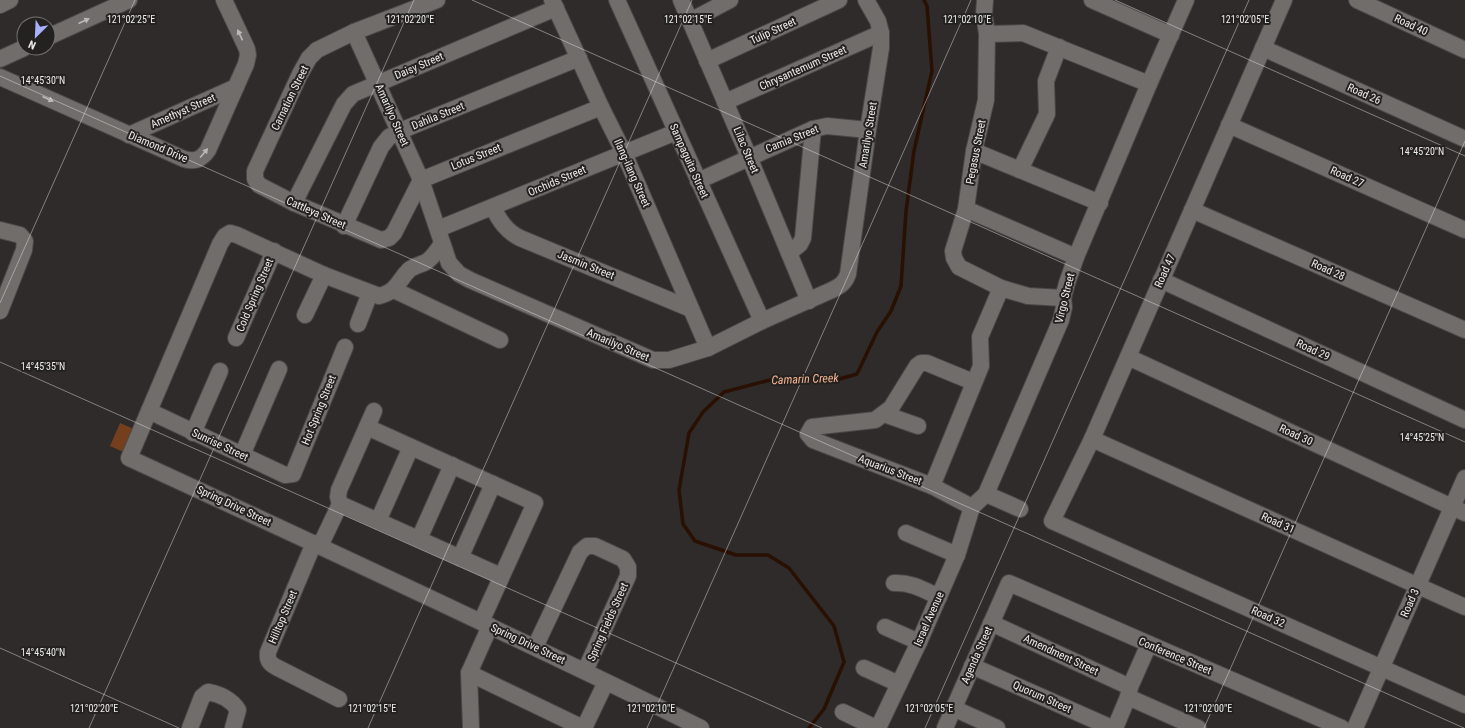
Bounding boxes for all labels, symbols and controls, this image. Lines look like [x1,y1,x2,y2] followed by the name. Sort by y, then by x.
[1392,12,1430,38] street label: Road 40
[107,14,155,25] text: 121°02'25"E
[386,14,434,25] text: 121°02'20"E
[664,14,712,25] text: 121°02'15"E
[943,14,991,25] text: 121°02'10"E
[1221,14,1269,25] text: 121°02'05"E
[748,15,798,47] street label: Tulip Street
[16,16,56,56] north arrow
[78,18,89,24] one-way arrow
[237,28,243,40] one-way arrow
[26,37,38,52] text: N
[758,43,848,93] street label: Chrysantemum Street
[393,50,445,82] street label: Daisy Street
[269,64,311,132] street label: Carnation Street
[21,75,65,86] text: 14°45'30"N
[1345,81,1383,107] street label: Road 26
[373,82,411,148] street label: Amarilyo Street
[149,91,217,131] street label: Amethyst Street
[43,96,54,102] one-way arrow
[410,100,466,132] street label: Dahlia Street
[856,101,880,169] street label: Amarilyo Street
[963,119,989,185] street label: Pegasus Street
[667,122,711,200] street label: Sampaguita Street
[764,123,820,155] street label: Camia Street
[730,125,762,175] street label: Lilac Street
[126,129,190,165] street label: Diamond Drive
[611,137,653,209] street label: Ilang-ilang Street
[449,141,503,173] street label: Lotus Street
[1400,146,1444,157] text: 14°45'20"N
[200,148,209,158] one-way arrow
[526,163,588,199] street label: Orchids Street
[1328,164,1366,190] street label: Road 27
[284,194,348,232] street label: Cattleya Street
[556,248,616,282] street label: Jasmin Street
[1152,252,1178,290] street label: Road 47
[234,256,276,334] street label: Cold Spring Street
[1309,257,1347,283] street label: Road 28
[1053,272,1077,324] street label: Virgo Street
[585,326,651,364] street label: Amarilyo Street
[1294,337,1332,363] street label: Road 29
[21,361,65,372] text: 14°45'35"N
[771,371,840,387] water label: Camarin Creek
[299,373,339,447] street label: Hot Spring Street
[1277,422,1315,448] street label: Road 30
[190,426,250,464] street label: Sunrise Street
[1400,432,1444,443] text: 14°45'25"N
[856,452,924,488] street label: Aquarius Street
[195,483,273,529] street label: Spring Drive Street
[1259,510,1297,536] street label: Road 31
[585,581,631,663] street label: Spring Fields Street
[1398,587,1422,619] street label: Road 3
[266,588,300,646] street label: Hilltop Street
[911,590,947,648] street label: Israel Avenue
[1249,604,1287,630] street label: Road 32
[489,621,567,667] street label: Spring Drive Street
[959,624,995,686] street label: Agenda Street
[1022,632,1100,678] street label: Amendment Street
[1137,635,1213,677] street label: Conference Street
[21,647,65,658] text: 14°45'40"N
[1011,678,1073,716] street label: Quorum Street
[70,703,118,714] text: 121°02'20"E
[348,703,396,714] text: 121°02'15"E
[627,703,675,714] text: 121°02'10"E
[905,703,953,714] text: 121°02'05"E
[1184,703,1232,714] text: 121°02'00"E

